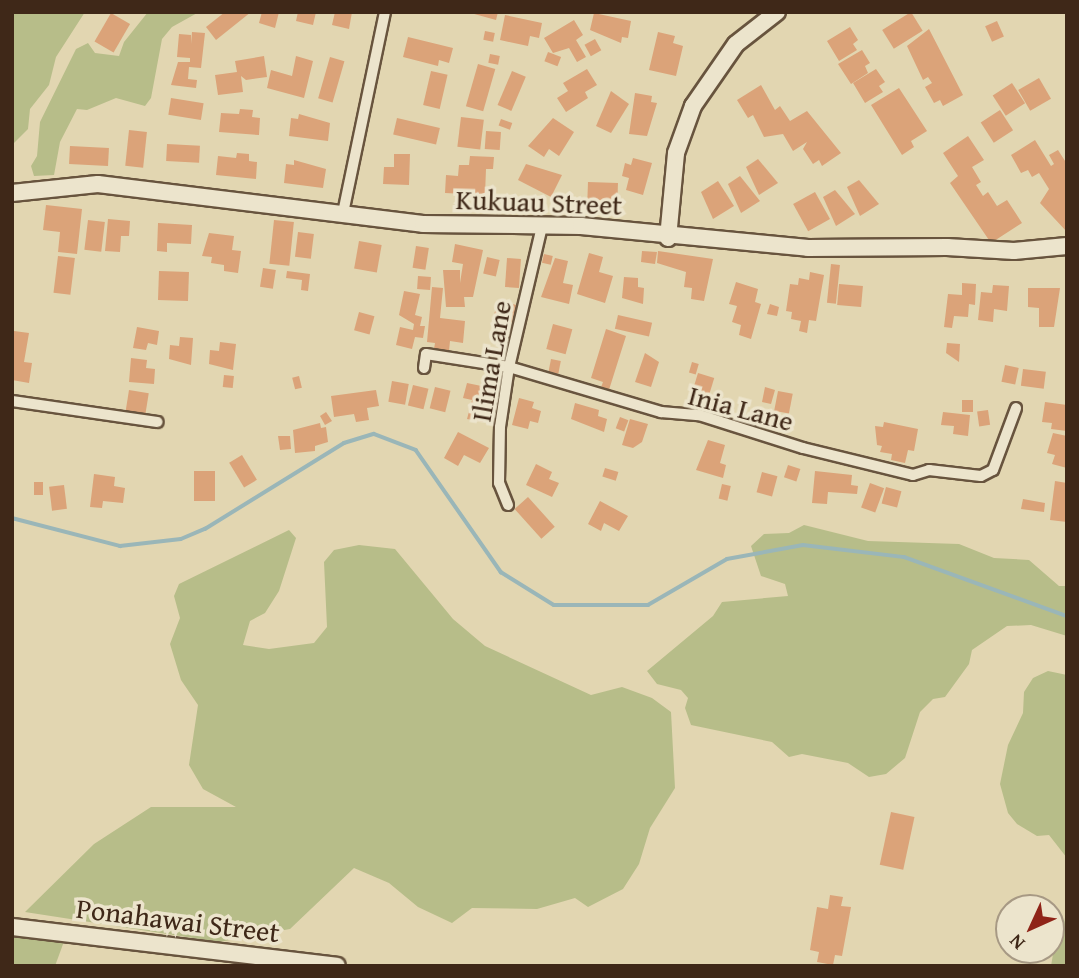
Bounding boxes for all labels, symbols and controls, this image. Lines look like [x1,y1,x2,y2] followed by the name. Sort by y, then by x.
[455,182,623,222] street label: Kukuau Street
[464,298,518,424] street label: Ilima Lane
[685,378,797,438] street label: Inia Lane
[75,891,281,949] street label: Ponahawai Street
[995,894,1065,964] north arrow
[1002,928,1031,957] text: N

